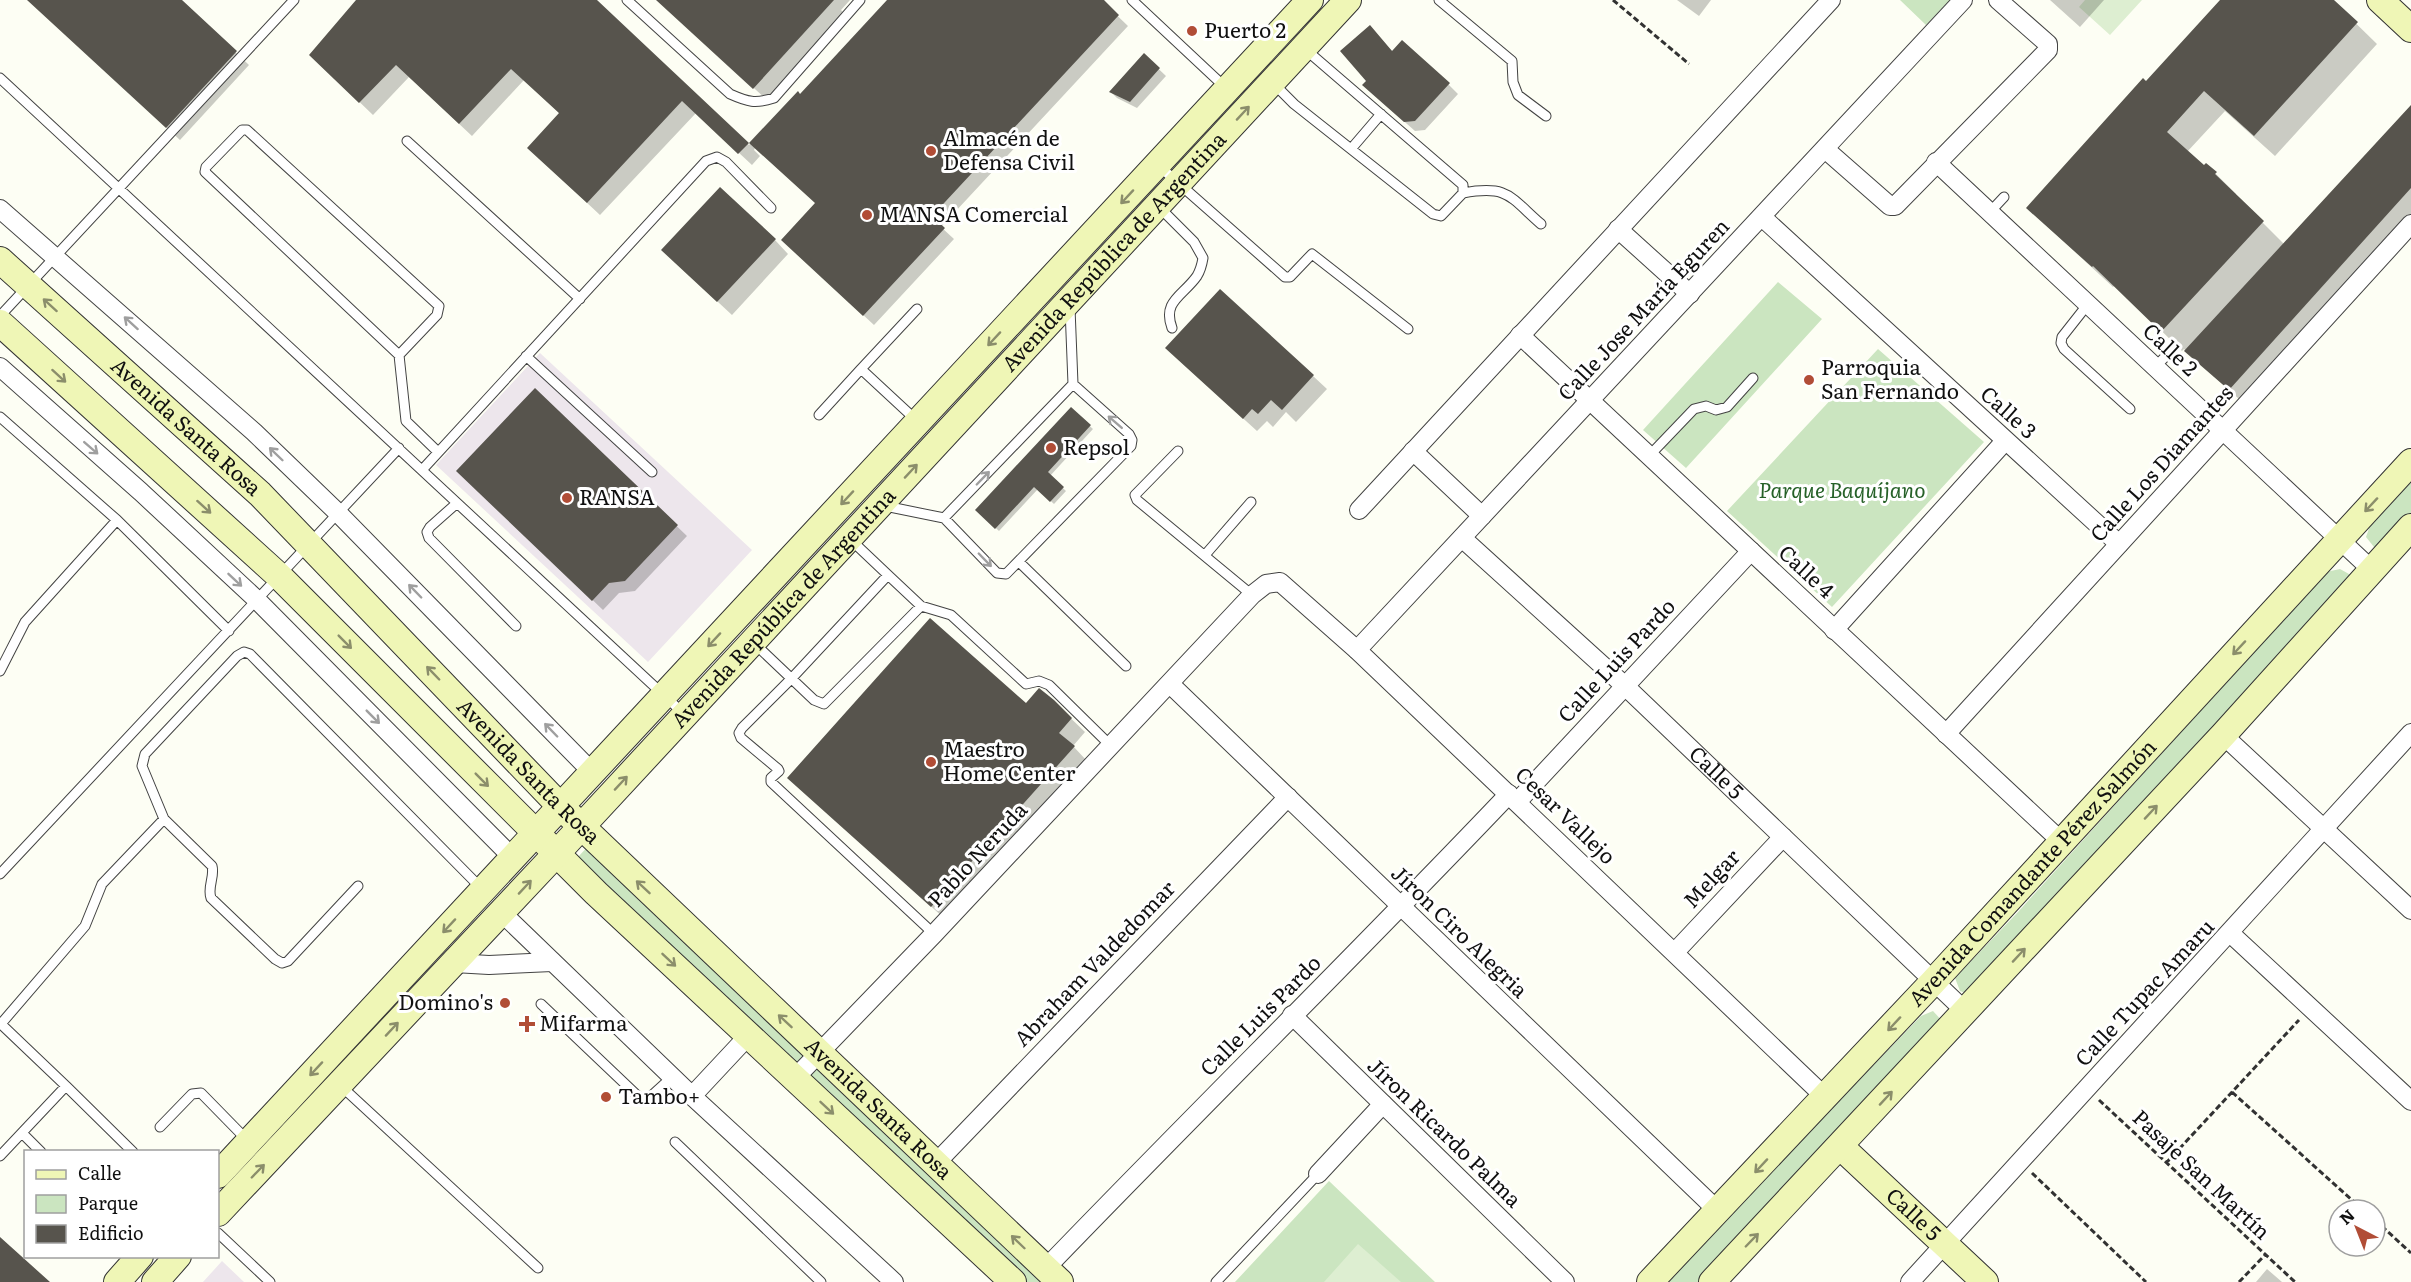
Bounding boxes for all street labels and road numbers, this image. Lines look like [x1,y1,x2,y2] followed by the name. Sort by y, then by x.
[993,123,1232,377] street label: Avenida República de Argentina
[1549,210,1735,406] street label: Calle Jose María Eguren
[2137,315,2206,382] street label: Calle 2
[105,349,270,502] street label: Avenida Santa Rosa
[1975,377,2045,445] street label: Calle 3
[2081,377,2239,547] street label: Calle Los Diamantes
[663,479,902,734] street label: Avenida República de Argentina
[1773,536,1843,604] street label: Calle 4
[1549,590,1681,728] street label: Calle Luis Pardo
[451,690,609,850] street label: Avenida Santa Rosa
[1900,731,2162,1012] street label: Avenida Comandante Pérez Salmón
[1683,737,1752,805] street label: Calle 5
[1510,758,1624,870] street label: Cesar Vallejo
[919,793,1034,913] street label: Pablo Neruda
[1675,841,1746,914] street label: Melgar
[1385,857,1537,1004] street label: Jíron Ciro Alegria
[1006,872,1181,1052] street label: Abraham Valdedomar
[2066,911,2220,1072] street label: Calle Tupac Amaru
[1192,947,1327,1082] street label: Calle Luis Pardo
[799,1029,961,1186] street label: Avenida Santa Rosa
[1362,1049,1530,1214] street label: Jíron Ricardo Palma
[2127,1101,2279,1245] street label: Pasaje San Martín
[1880,1179,1949,1247] street label: Calle 5

